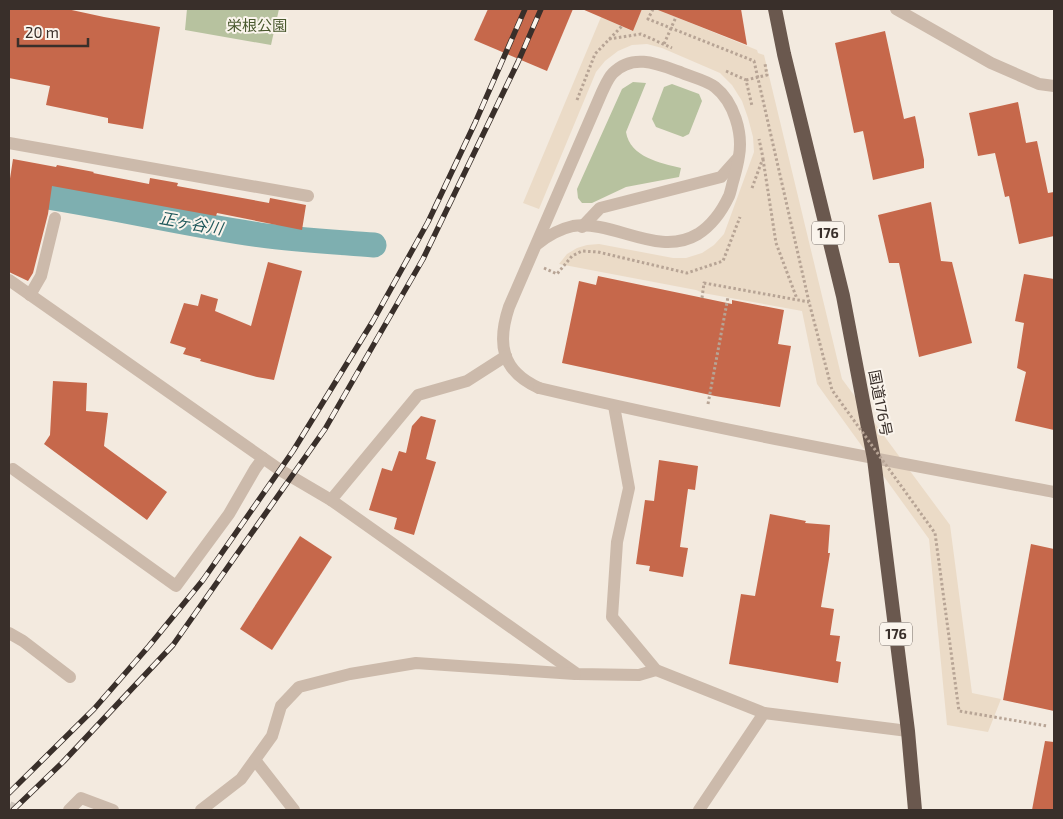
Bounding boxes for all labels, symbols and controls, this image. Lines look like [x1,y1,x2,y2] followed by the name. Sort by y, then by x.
[18,15,88,47] scale bar
[227,16,287,34] park label: 栄根公園
[25,23,59,41] text: 20 m
[158,208,226,238] water label: 正ヶ谷川
[812,222,844,244] road number: 176
[866,368,896,438] street label: 国道176号
[880,622,912,646] road number: 176

